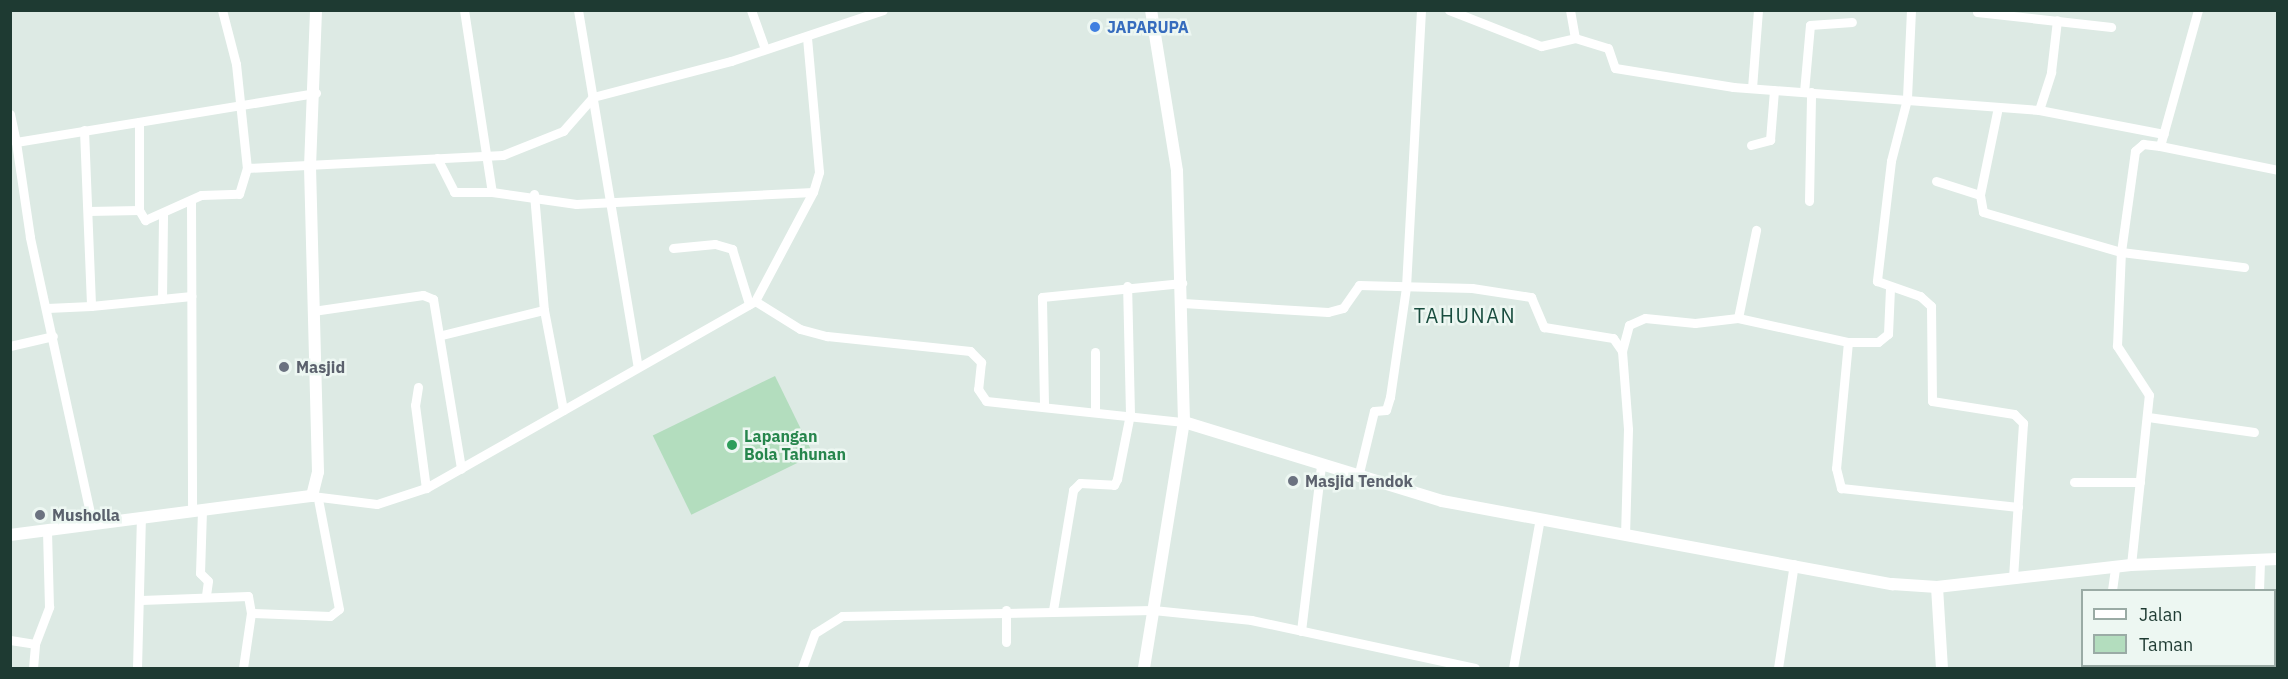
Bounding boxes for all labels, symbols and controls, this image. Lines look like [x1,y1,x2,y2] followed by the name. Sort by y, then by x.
[1107,17,1189,37] place label: JAPARUPA
[1088,20,1102,34] marker: JAPARUPA
[1414,303,1516,327] district label: TAHUNAN
[296,357,345,377] place label: Masjid
[277,360,291,374] marker: Masjid
[744,426,846,464] place label: Lapangan Bola Tahunan
[725,438,739,452] marker: Lapangan Bola Tahunan
[1305,471,1413,491] place label: Masjid Tendok
[1286,474,1300,488] marker: Masjid Tendok
[52,505,120,525] place label: Musholla
[33,508,47,522] marker: Musholla
[2081,589,2276,667] legend
[2139,603,2183,626] text: Jalan
[2139,633,2193,656] text: Taman

